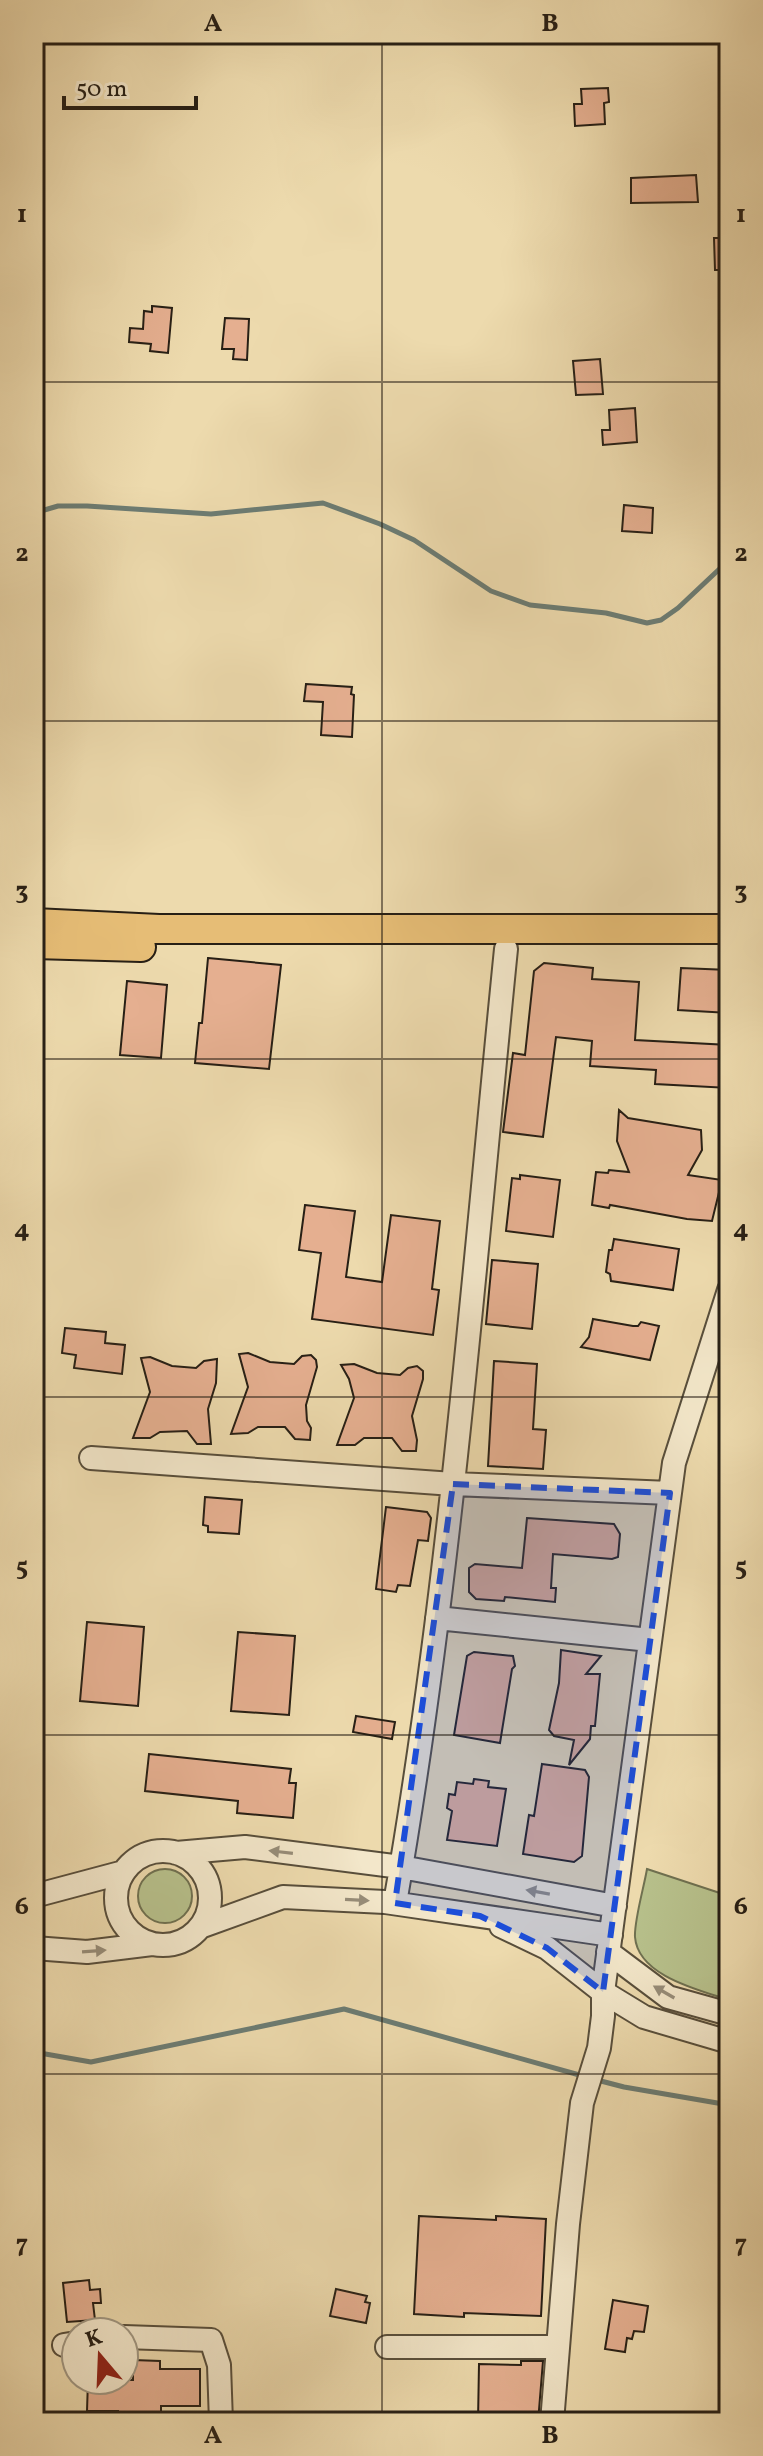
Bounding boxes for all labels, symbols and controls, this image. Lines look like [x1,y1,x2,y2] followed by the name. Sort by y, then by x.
[204,6,223,42] text: A
[541,6,559,42] text: B
[64,60,196,110] scale bar
[76,73,128,107] text: 50 m
[17,197,27,233] text: 1
[736,197,746,233] text: 1
[15,536,29,572] text: 2
[734,536,748,572] text: 2
[15,874,29,910] text: 3
[734,874,748,910] text: 3
[14,1212,30,1248] text: 4
[733,1212,749,1248] text: 4
[16,1550,28,1586] text: 5
[735,1550,747,1586] text: 5
[268,1845,293,1858] one-way arrow
[525,1886,550,1898] one-way arrow
[15,1889,29,1925] text: 6
[734,1889,748,1925] text: 6
[345,1894,370,1907] one-way arrow
[81,1944,106,1957] one-way arrow
[653,1985,675,1999] one-way arrow
[16,2227,28,2263] text: 7
[735,2227,747,2263] text: 7
[60,2316,140,2396] north arrow
[82,2322,107,2357] text: K
[204,2418,223,2454] text: A
[541,2418,559,2454] text: B

